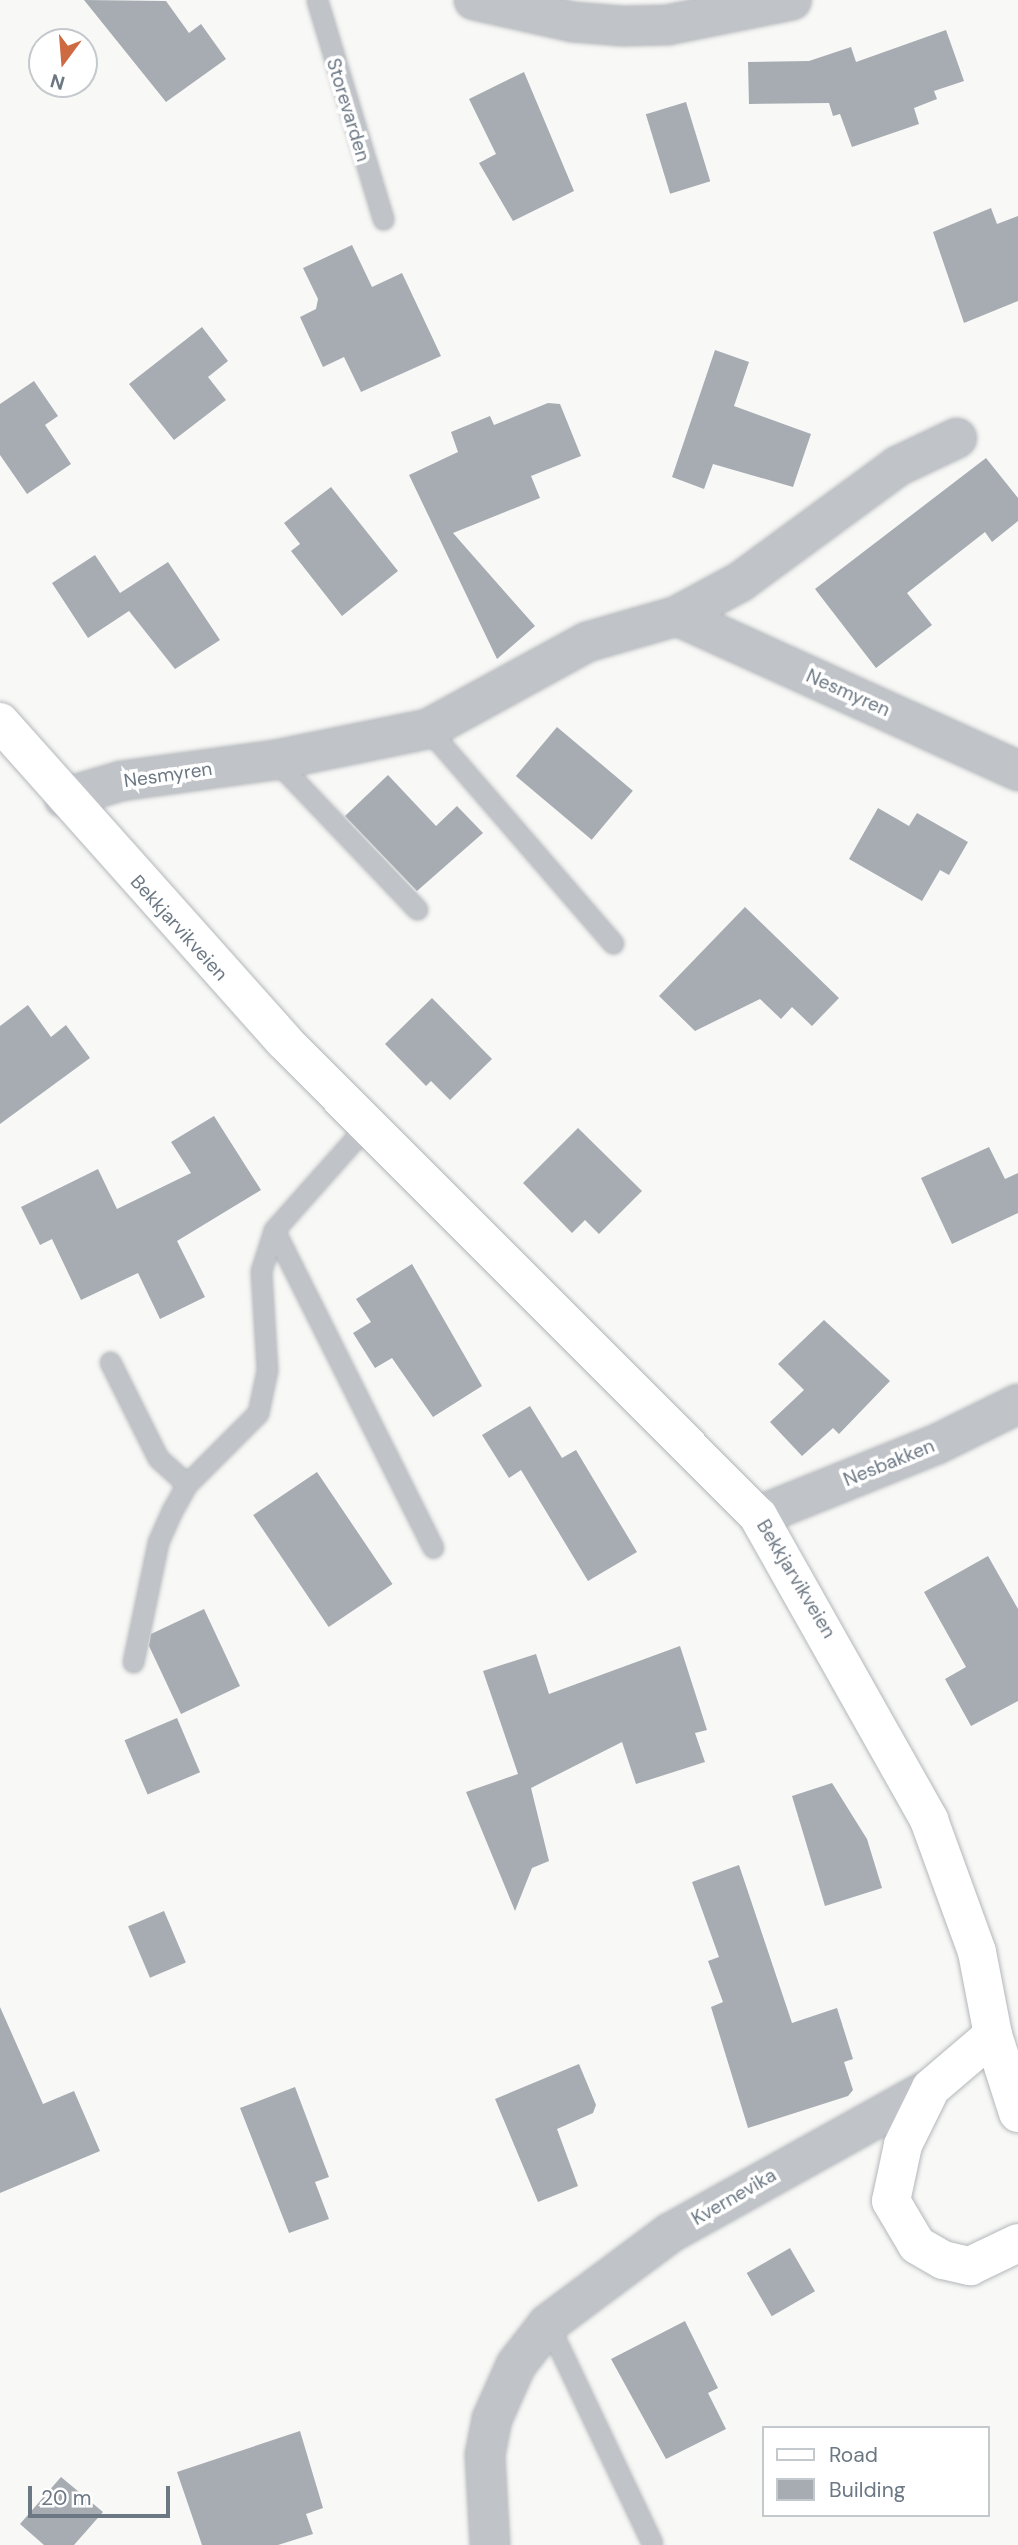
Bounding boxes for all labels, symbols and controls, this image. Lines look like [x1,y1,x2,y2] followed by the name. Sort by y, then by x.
[28,28,98,98] north arrow
[321,56,375,164] street label: Storevarden
[48,68,68,96] text: N
[803,664,893,722] street label: Nesmyren
[122,758,214,792] street label: Nesmyren
[126,871,232,985] street label: Bekkjarvikveien
[840,1434,938,1492] street label: Nesbakken
[752,1516,840,1642] street label: Bekkjarvikveien
[688,2164,780,2230] street label: Kvernevika
[762,2426,990,2517] legend
[829,2441,878,2469] text: Road
[32,2472,173,2516] scale bar
[829,2476,905,2504] text: Building
[41,2484,92,2512] text: 20 m

